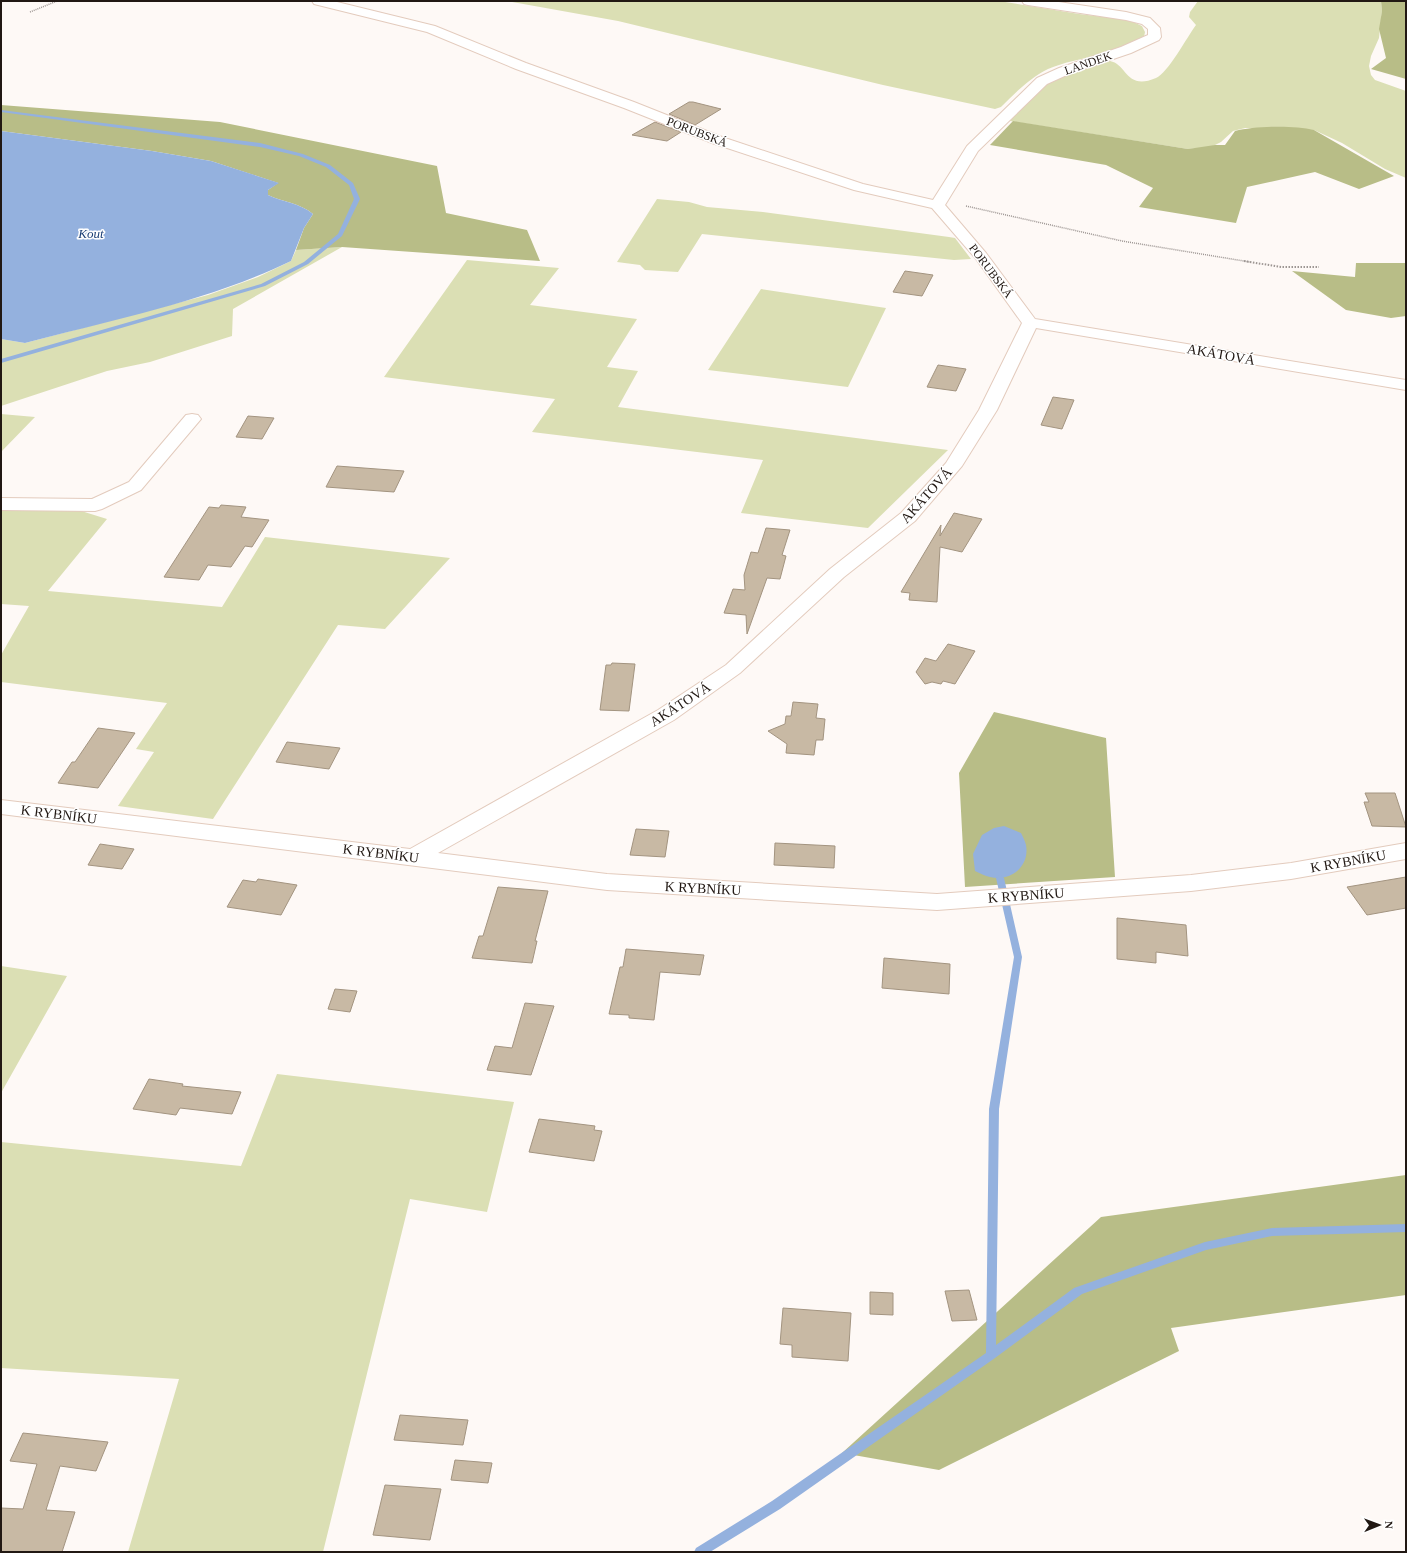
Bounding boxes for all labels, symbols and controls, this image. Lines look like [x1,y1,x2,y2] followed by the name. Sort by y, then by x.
[1062,48,1114,78] street label: LANDEK
[665,114,730,150] street label: PORUBSKÁ
[77,226,104,241] water label: Kout
[966,241,1016,301] street label: PORUBSKÁ
[1186,340,1257,368] street label: AKÁTOVÁ
[897,463,956,526] street label: AKÁTOVÁ
[647,678,714,729] street label: AKÁTOVÁ
[20,801,98,827] street label: K RYBNÍKU
[342,840,420,866] street label: K RYBNÍKU
[1309,846,1387,876] street label: K RYBNÍKU
[664,878,742,898] street label: K RYBNÍKU
[987,884,1065,906] street label: K RYBNÍKU
[1359,1505,1399,1545] north arrow
[1383,1521,1395,1529] text: N

